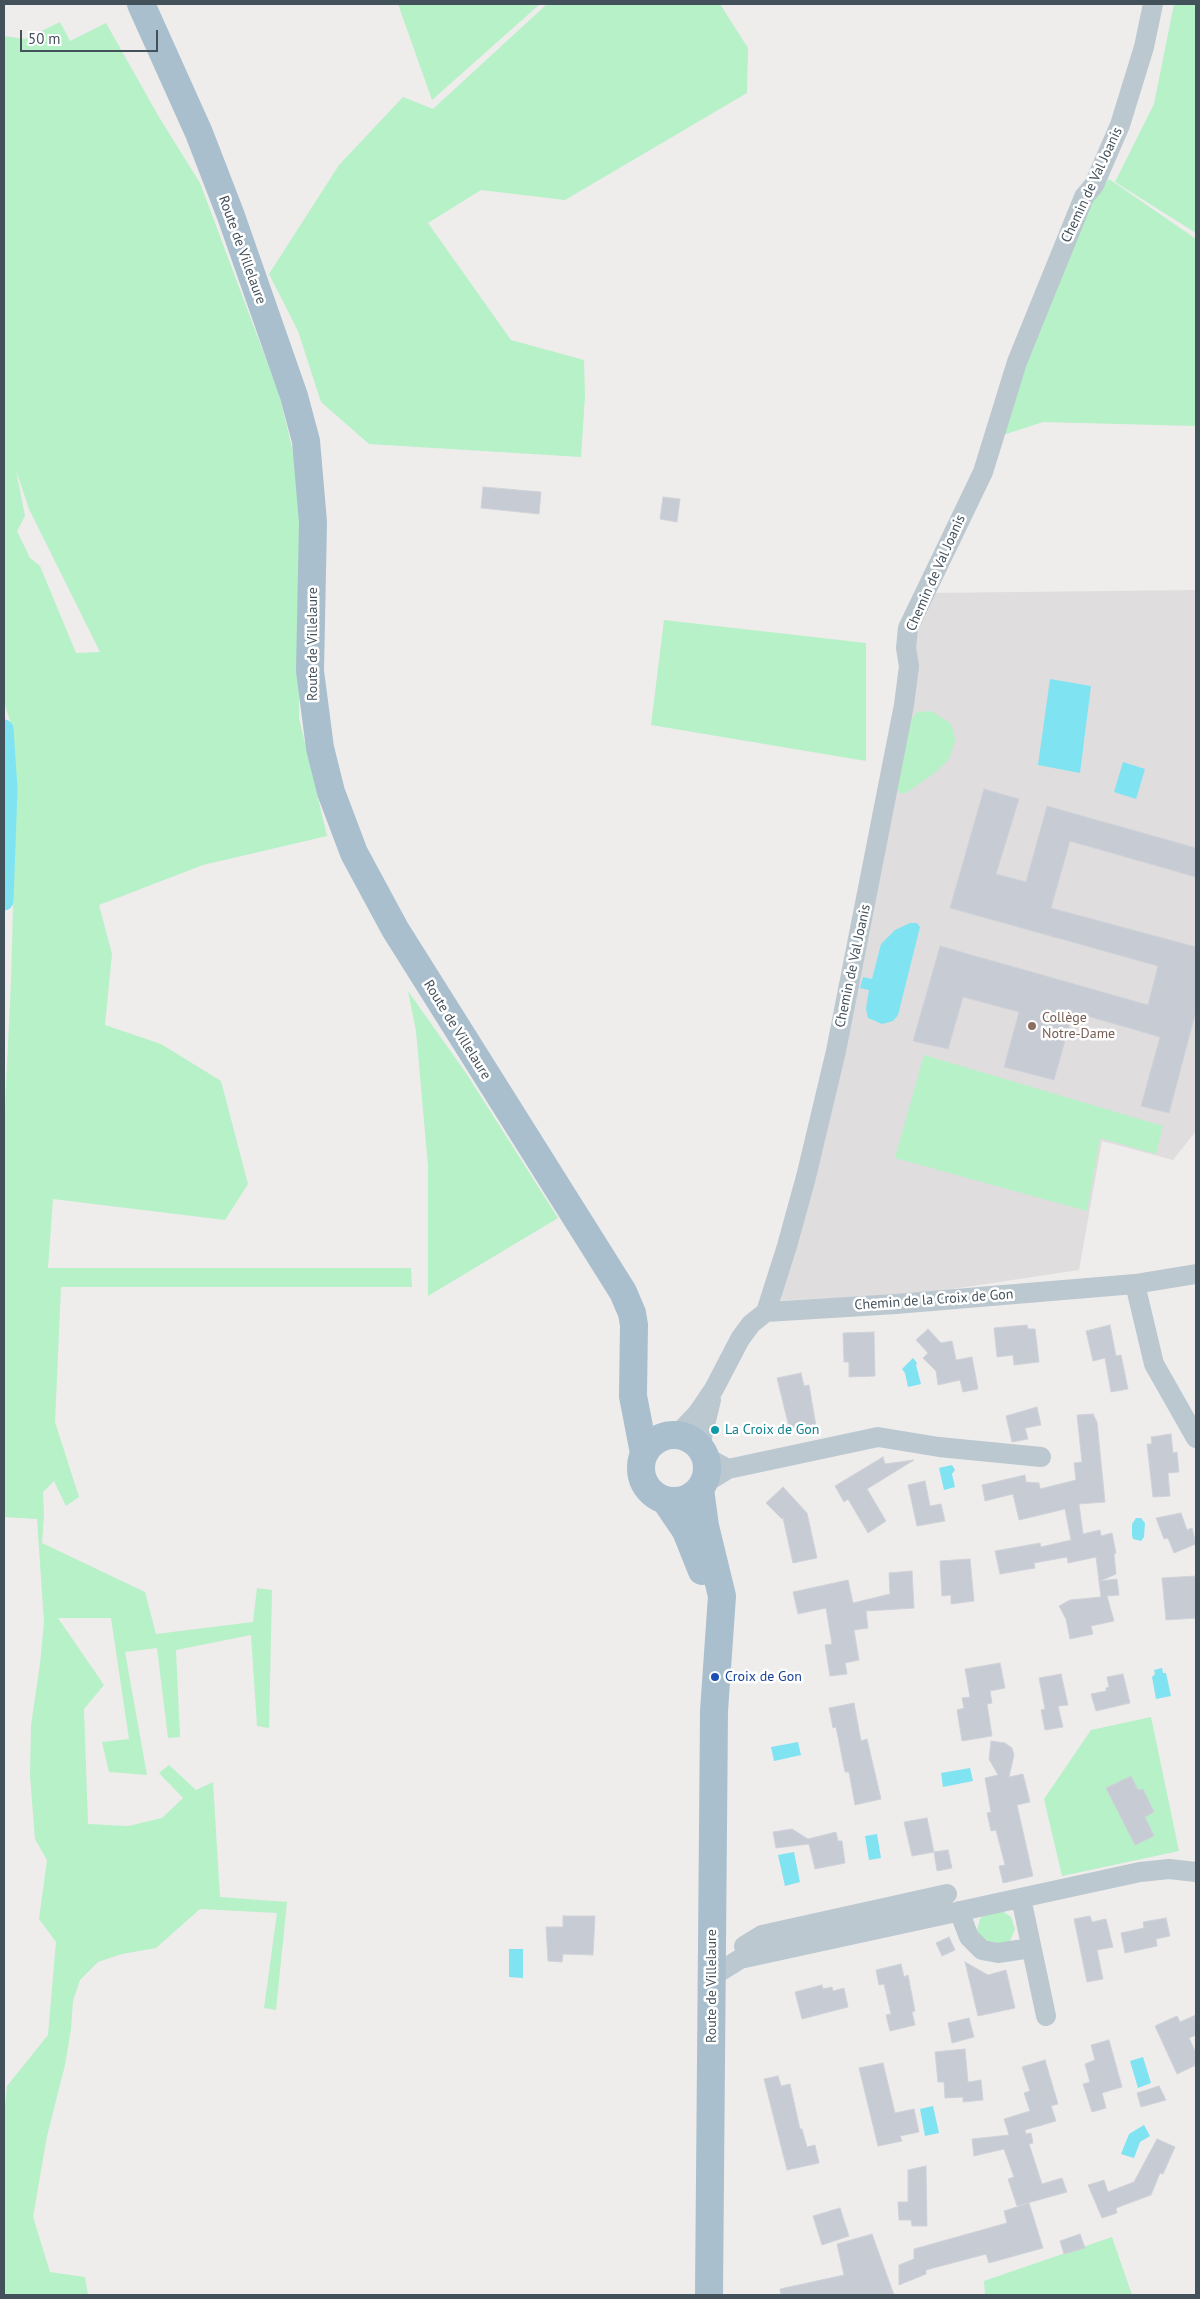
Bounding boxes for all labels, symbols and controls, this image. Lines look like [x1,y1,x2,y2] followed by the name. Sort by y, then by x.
[22,20,160,52] scale bar
[28,29,61,48] text: 50 m
[1058,125,1126,245] street label: Chemin de Val Joanis
[215,194,269,306] street label: Route de Villelaure
[903,512,969,634] street label: Chemin de Val Joanis
[305,587,321,701] street label: Route de Villelaure
[832,903,874,1029] street label: Chemin de Val Joanis
[420,977,494,1083] street label: Route de Villelaure
[1042,1010,1115,1042] place label: Collège Notre-Dame
[1026,1020,1038,1032] marker: Collège Notre-Dame
[854,1286,1014,1314] street label: Chemin de la Croix de Gon
[725,1422,819,1438] place label: La Croix de Gon
[709,1424,721,1436] marker: La Croix de Gon
[725,1669,802,1685] place label: Croix de Gon
[709,1671,721,1683] marker: Croix de Gon
[704,1929,720,2043] street label: Route de Villelaure

